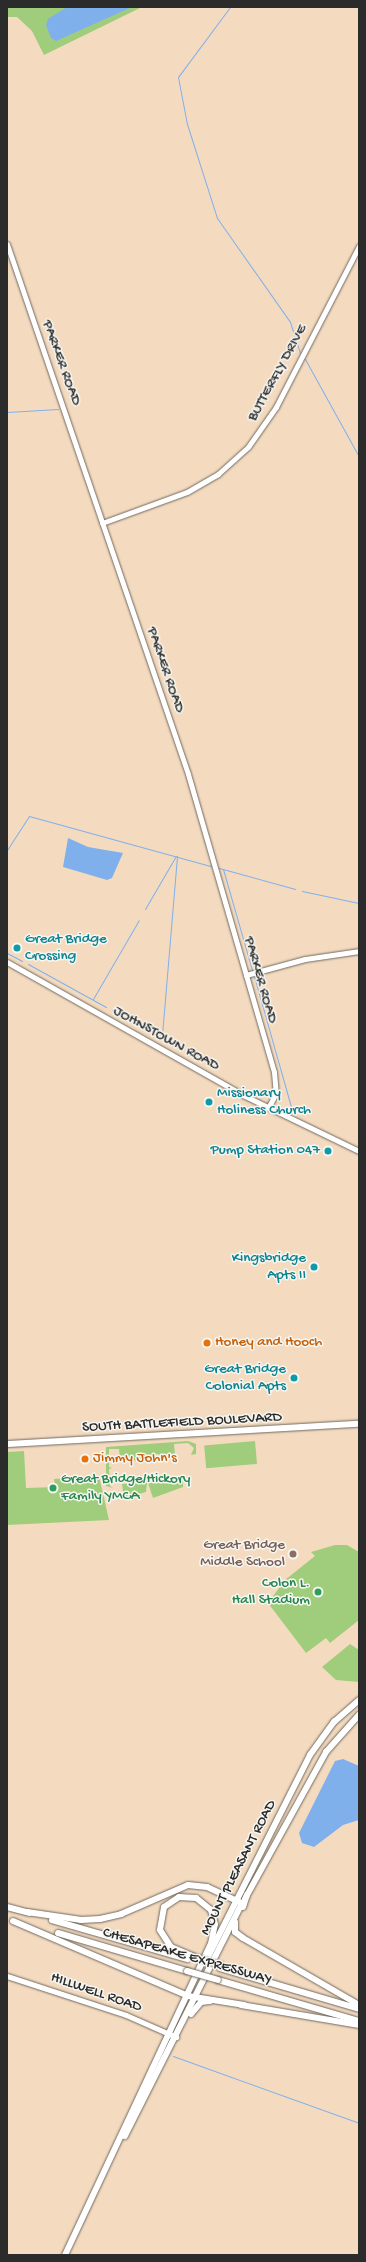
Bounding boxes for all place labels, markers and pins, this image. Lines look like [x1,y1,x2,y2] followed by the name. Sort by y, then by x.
[25,930,107,965] place label: Great Bridge Crossing
[12,943,22,953] marker: Great Bridge Crossing
[217,1084,311,1119] place label: Missionary Holiness Church
[204,1097,214,1107] marker: Missionary Holiness Church
[210,1142,320,1160] place label: Pump Station 047
[323,1146,333,1156] marker: Pump Station 047
[232,1249,306,1284] place label: Kingsbridge Apts II
[309,1262,319,1272] marker: Kingsbridge Apts II
[215,1334,322,1352] place label: Honey and Hooch
[202,1338,212,1348] marker: Honey and Hooch
[204,1360,286,1395] place label: Great Bridge Colonial Apts
[289,1373,299,1383] marker: Great Bridge Colonial Apts
[93,1450,177,1468] place label: Jimmy John's
[80,1454,90,1464] marker: Jimmy John's
[61,1470,190,1505] place label: Great Bridge/Hickory Family YMCA
[48,1483,58,1493] marker: Great Bridge/Hickory Family YMCA
[200,1536,285,1571] place label: Great Bridge Middle School
[288,1549,298,1559] marker: Great Bridge Middle School
[232,1574,310,1609] place label: Colon L. Hall Stadium
[313,1587,323,1597] marker: Colon L. Hall Stadium

